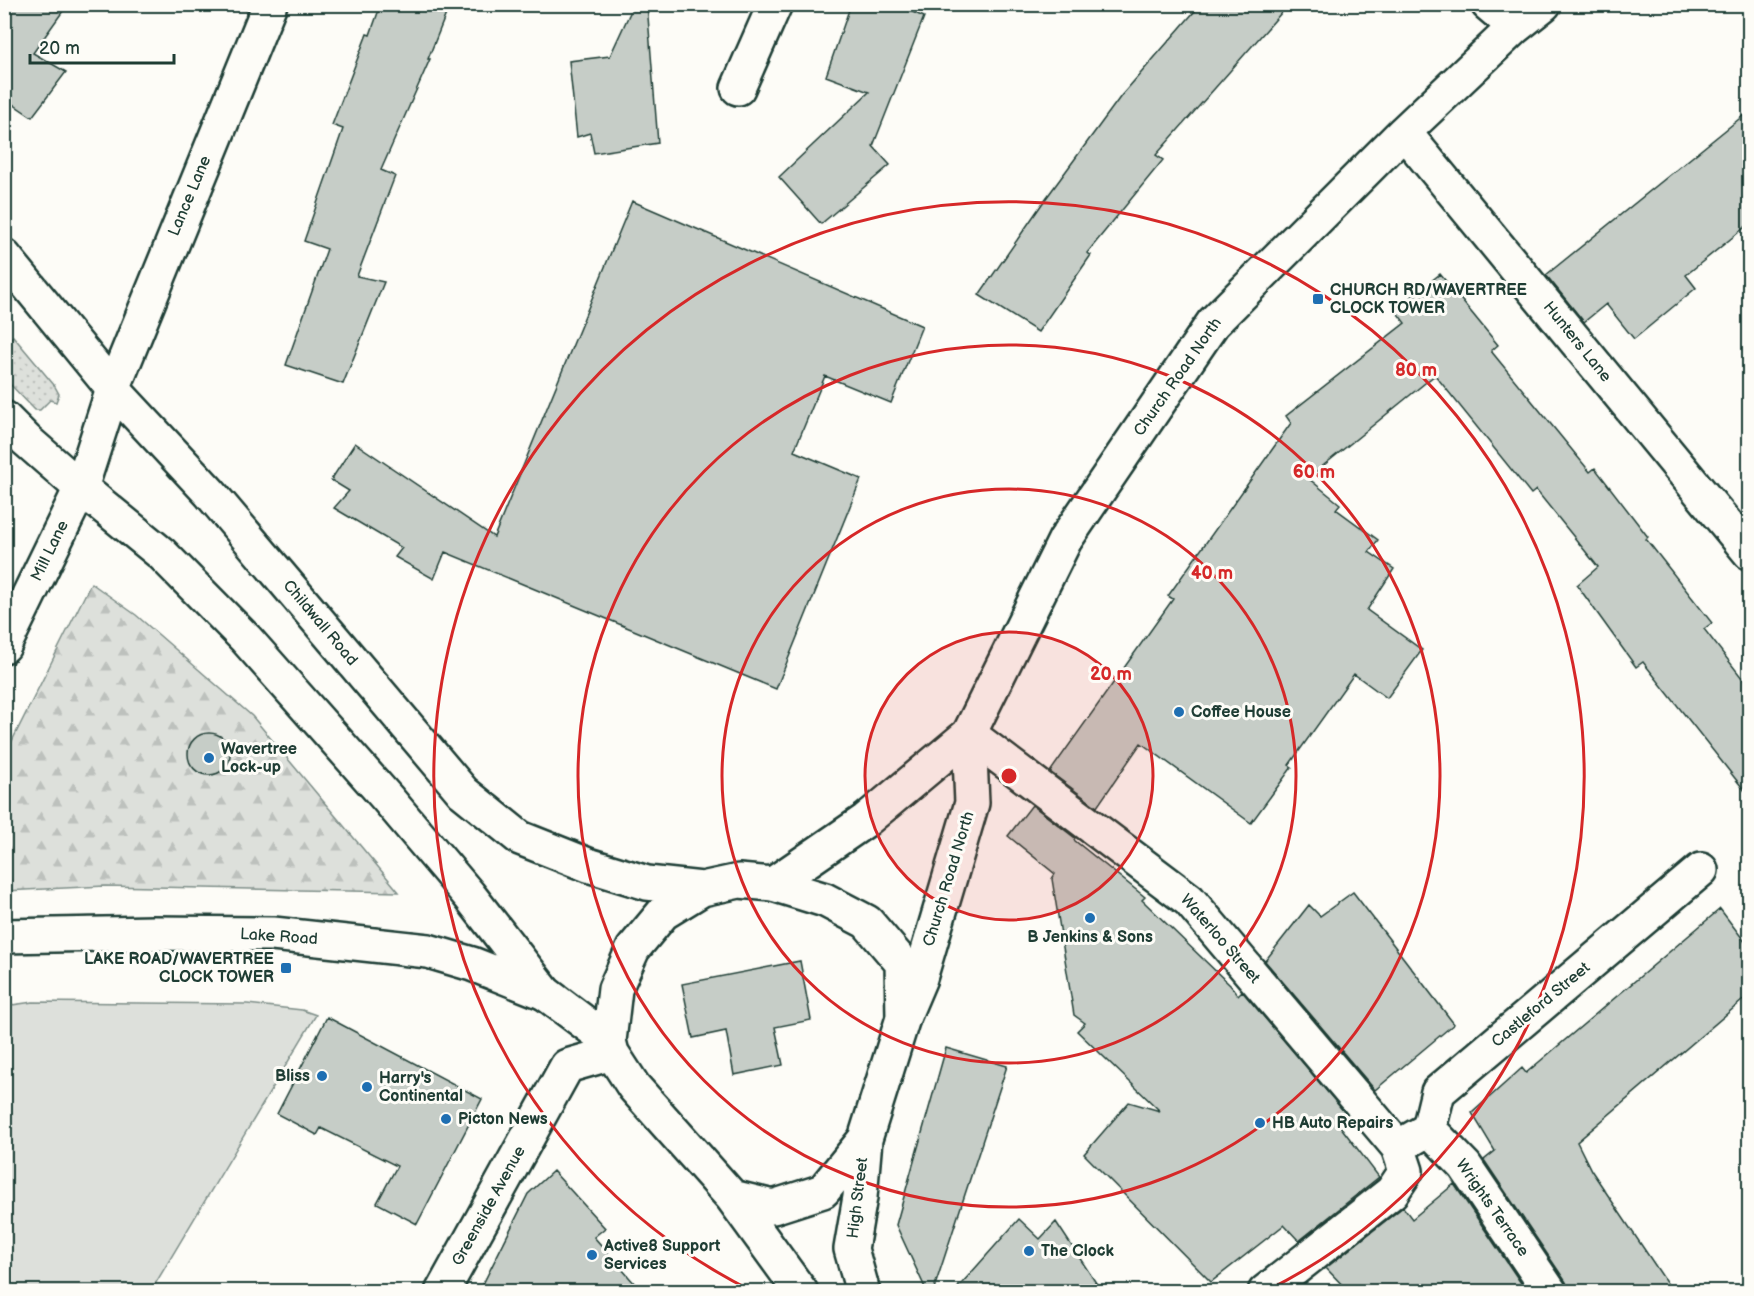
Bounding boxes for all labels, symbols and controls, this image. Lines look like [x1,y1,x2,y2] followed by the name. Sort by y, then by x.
[30,27,174,65] scale bar
[39,38,80,59] text: 20 m
[165,153,216,239] street label: Lance Lane
[1330,281,1527,318] place label: CHURCH RD/WAVERTREE CLOCK TOWER
[1311,292,1325,306] marker: CHURCH RD/WAVERTREE CLOCK TOWER
[1539,298,1615,386] street label: Hunters Lane
[1130,314,1226,440] street label: Church Road North
[1395,360,1437,381] text: 80 m
[1293,462,1335,483] text: 60 m
[27,517,73,585] street label: Mill Lane
[1191,563,1233,584] text: 40 m
[279,576,361,670] street label: Childwall Road
[1090,664,1132,685] text: 20 m
[1191,703,1291,722] place label: Coffee House
[1172,705,1186,719] marker: Coffee House
[221,740,297,777] place label: Wavertree Lock-up
[202,751,216,765] marker: Wavertree Lock-up
[999,766,1019,786] centre of rings
[919,809,979,949] street label: Church Road North
[1176,890,1264,988] street label: Waterloo Street
[1083,911,1097,925] marker: B Jenkins & Sons
[240,925,318,949] street label: Lake Road
[1027,928,1153,947] place label: B Jenkins & Sons
[84,950,274,987] place label: LAKE ROAD/WAVERTREE CLOCK TOWER
[1488,958,1594,1052] street label: Castleford Street
[279,961,293,975] marker: LAKE ROAD/WAVERTREE CLOCK TOWER
[275,1067,310,1086] place label: Bliss
[315,1069,329,1083] marker: Bliss
[379,1069,463,1106] place label: Harry's Continental
[360,1080,374,1094] marker: Harry's Continental
[458,1110,548,1129] place label: Picton News
[439,1112,453,1126] marker: Picton News
[1272,1114,1393,1133] place label: HB Auto Repairs
[1253,1116,1267,1130] marker: HB Auto Repairs
[448,1142,530,1269] street label: Greenside Avenue
[844,1156,872,1240] street label: High Street
[1451,1156,1533,1261] street label: Wrights Terrace
[603,1237,721,1274] place label: Active8 Support Services
[1041,1242,1115,1261] place label: The Clock
[1022,1244,1036,1258] marker: The Clock
[585,1248,599,1262] marker: Active8 Support Services

